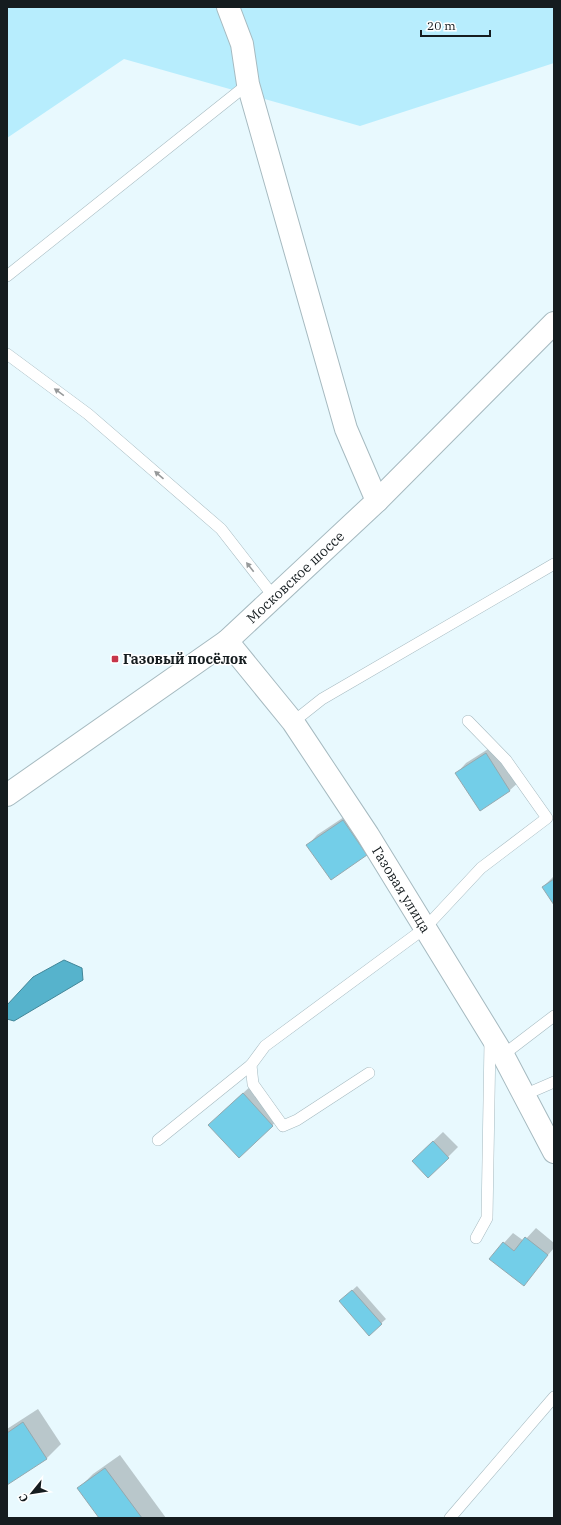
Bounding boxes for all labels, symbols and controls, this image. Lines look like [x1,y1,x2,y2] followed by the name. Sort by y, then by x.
[421,12,490,38] scale bar
[427,18,456,33] text: 20 m
[53,388,64,396] one-way arrow
[154,471,164,480] one-way arrow
[243,527,348,627] street label: Московское шоссе
[246,561,255,572] one-way arrow
[123,650,247,668] place label: Газовый посёлок
[110,654,120,664] marker: Газовый посёлок
[368,843,435,936] street label: Газовая улица
[12,1473,52,1513] north arrow
[15,1491,31,1505] text: С

